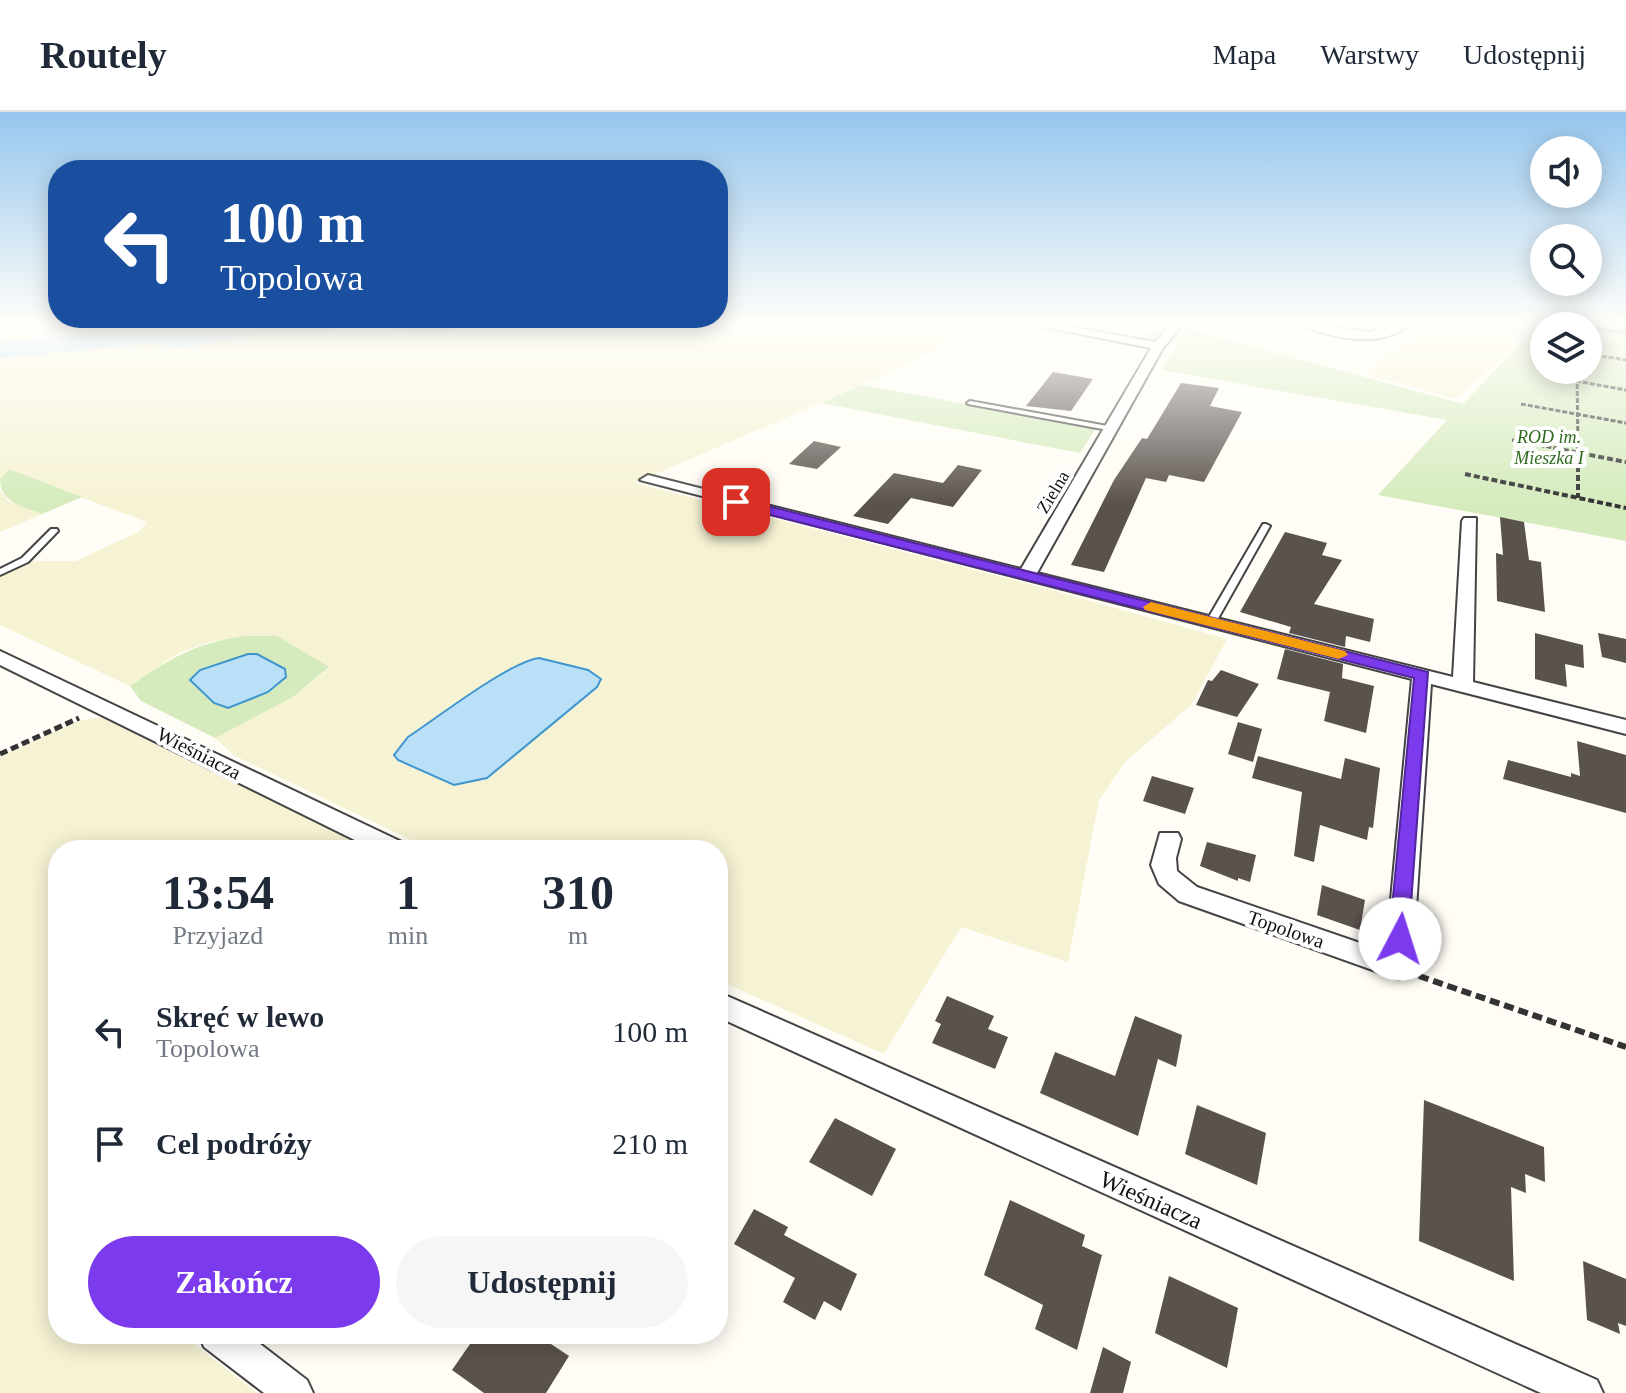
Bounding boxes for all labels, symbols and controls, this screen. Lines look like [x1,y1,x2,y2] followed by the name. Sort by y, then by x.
[40,34,167,76] text: Routely
[1213,39,1276,70] text: Mapa
[1320,39,1419,70] text: Warstwy
[1463,39,1586,70] text: Udostępnij
[1530,136,1602,384] map controls
[1530,136,1602,208] button: sound
[88,192,192,296] icon: left
[220,192,365,254] text: 100 m
[1530,224,1602,296] button: search
[220,258,363,298] text: Topolowa
[1530,312,1602,384] button: layers
[1513,427,1585,468] park label: ROD im. Mieszka I
[1033,467,1073,517] street label: Zielna
[702,468,770,536] pin
[714,480,758,524] icon: arrive
[153,722,245,784] street label: Wieśniacza
[162,866,274,919] text: 13:54
[396,866,420,919] text: 1
[542,866,614,919] text: 310
[1358,897,1442,981] position arrow
[1244,906,1327,953] street label: Topolowa
[172,921,263,950] text: Przyjazd
[388,921,428,950] text: min
[568,921,588,950] text: m
[156,1000,324,1033] text: Skręć w lewo
[88,1010,132,1054] icon: left
[612,1015,688,1048] text: 100 m
[156,1034,260,1063] text: Topolowa
[88,1122,132,1166] icon: arrive
[156,1127,312,1160] text: Cel podróży
[612,1127,688,1160] text: 210 m
[1096,1166,1207,1234] street label: Wieśniacza
[88,1236,380,1328] button: Zakończ
[396,1236,688,1328] button: Udostępnij

